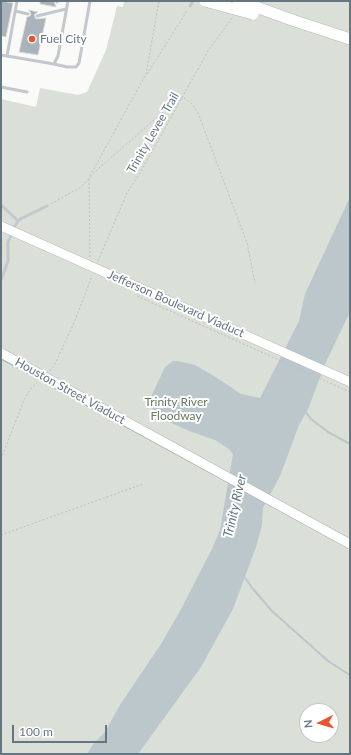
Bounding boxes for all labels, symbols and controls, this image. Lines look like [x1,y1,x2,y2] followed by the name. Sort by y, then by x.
[40,32,87,46] place label: Fuel City
[27,34,37,44] marker: Fuel City
[124,90,182,176] street label: Trinity Levee Trail
[106,267,246,341] street label: Jefferson Boulevard Viaduct
[12,355,128,427] street label: Houston Street Viaduct
[144,395,208,423] park label: Trinity River Floodway
[220,473,250,539] water label: Trinity River
[299,703,339,743] north arrow
[14,717,109,743] scale bar
[301,719,314,729] text: N
[19,724,53,739] text: 100 m

